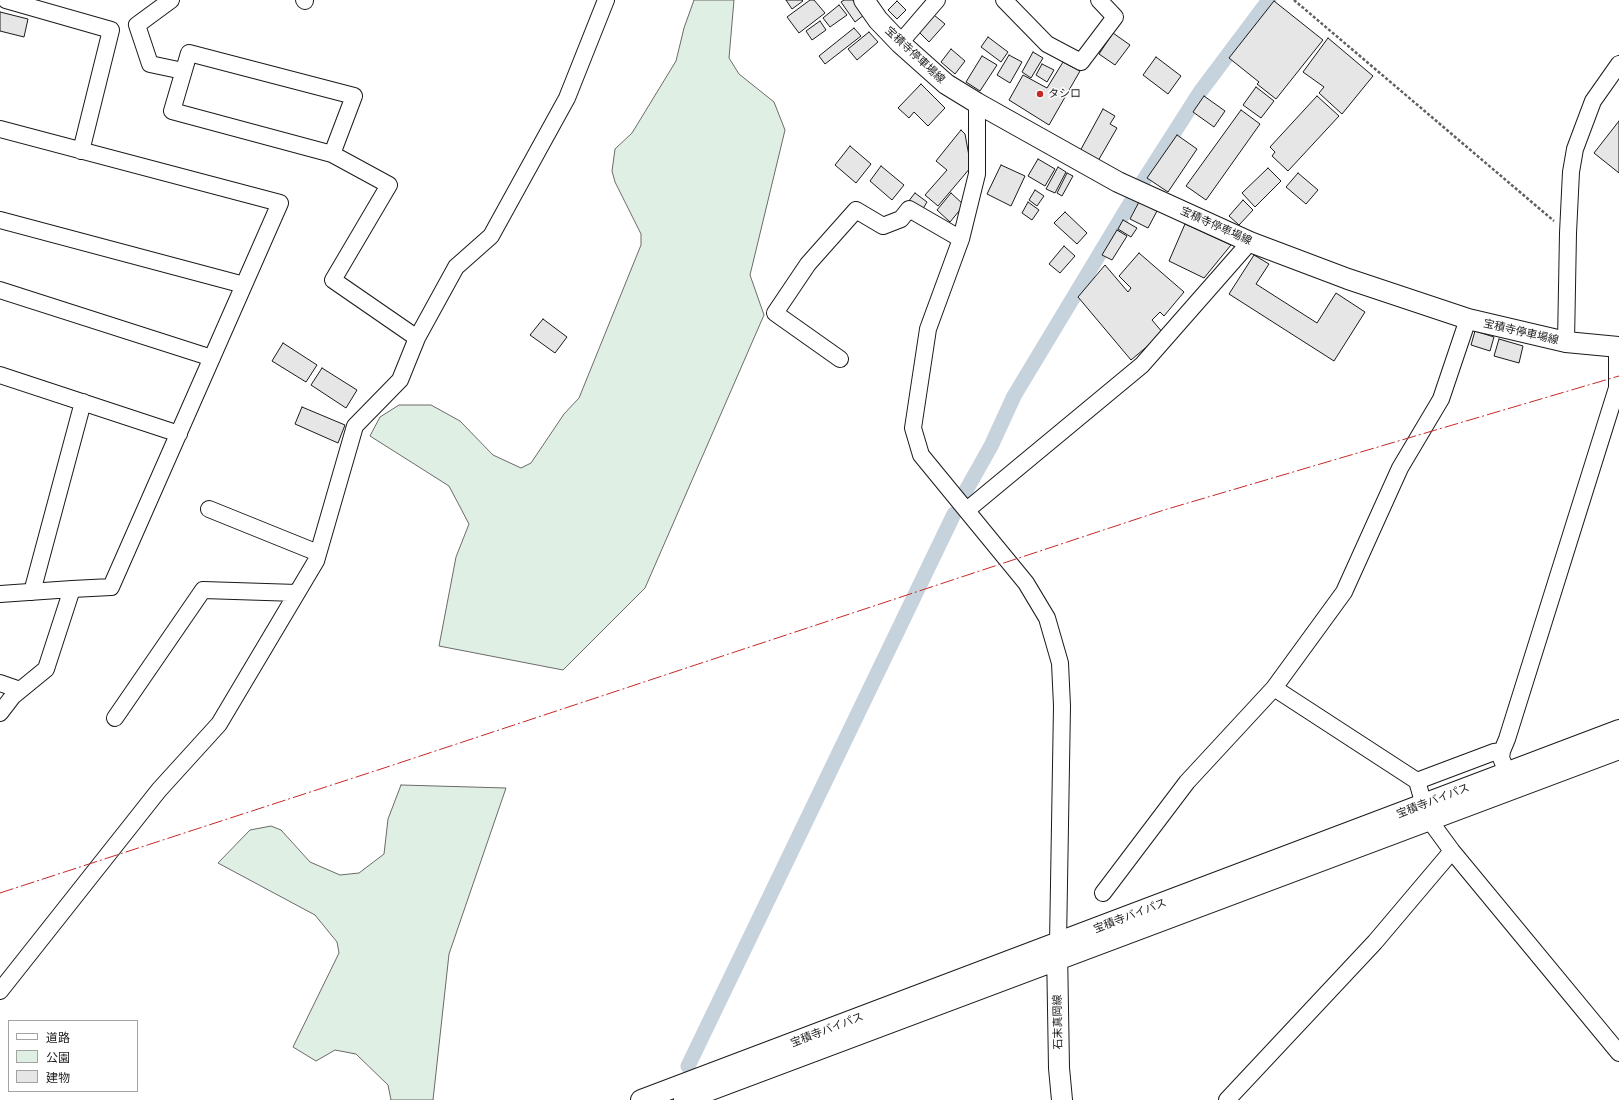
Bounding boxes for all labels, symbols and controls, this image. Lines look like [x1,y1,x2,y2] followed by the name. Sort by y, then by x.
[882,24,948,86] street label: 宝積寺停車場線
[1048,87,1081,101] place label: タシロ
[1035,89,1045,99] marker: タシロ
[1178,204,1254,248] street label: 宝積寺停車場線
[1482,317,1560,347] street label: 宝積寺停車場線
[1395,781,1471,821] street label: 宝積寺バイパス
[1092,896,1168,936] street label: 宝積寺バイパス
[1051,994,1065,1050] street label: 石末真岡線
[789,1010,865,1050] street label: 宝積寺バイパス
[8,1020,138,1092] legend
[46,1031,70,1045] text: 道路
[46,1051,70,1065] text: 公園
[46,1071,70,1085] text: 建物

